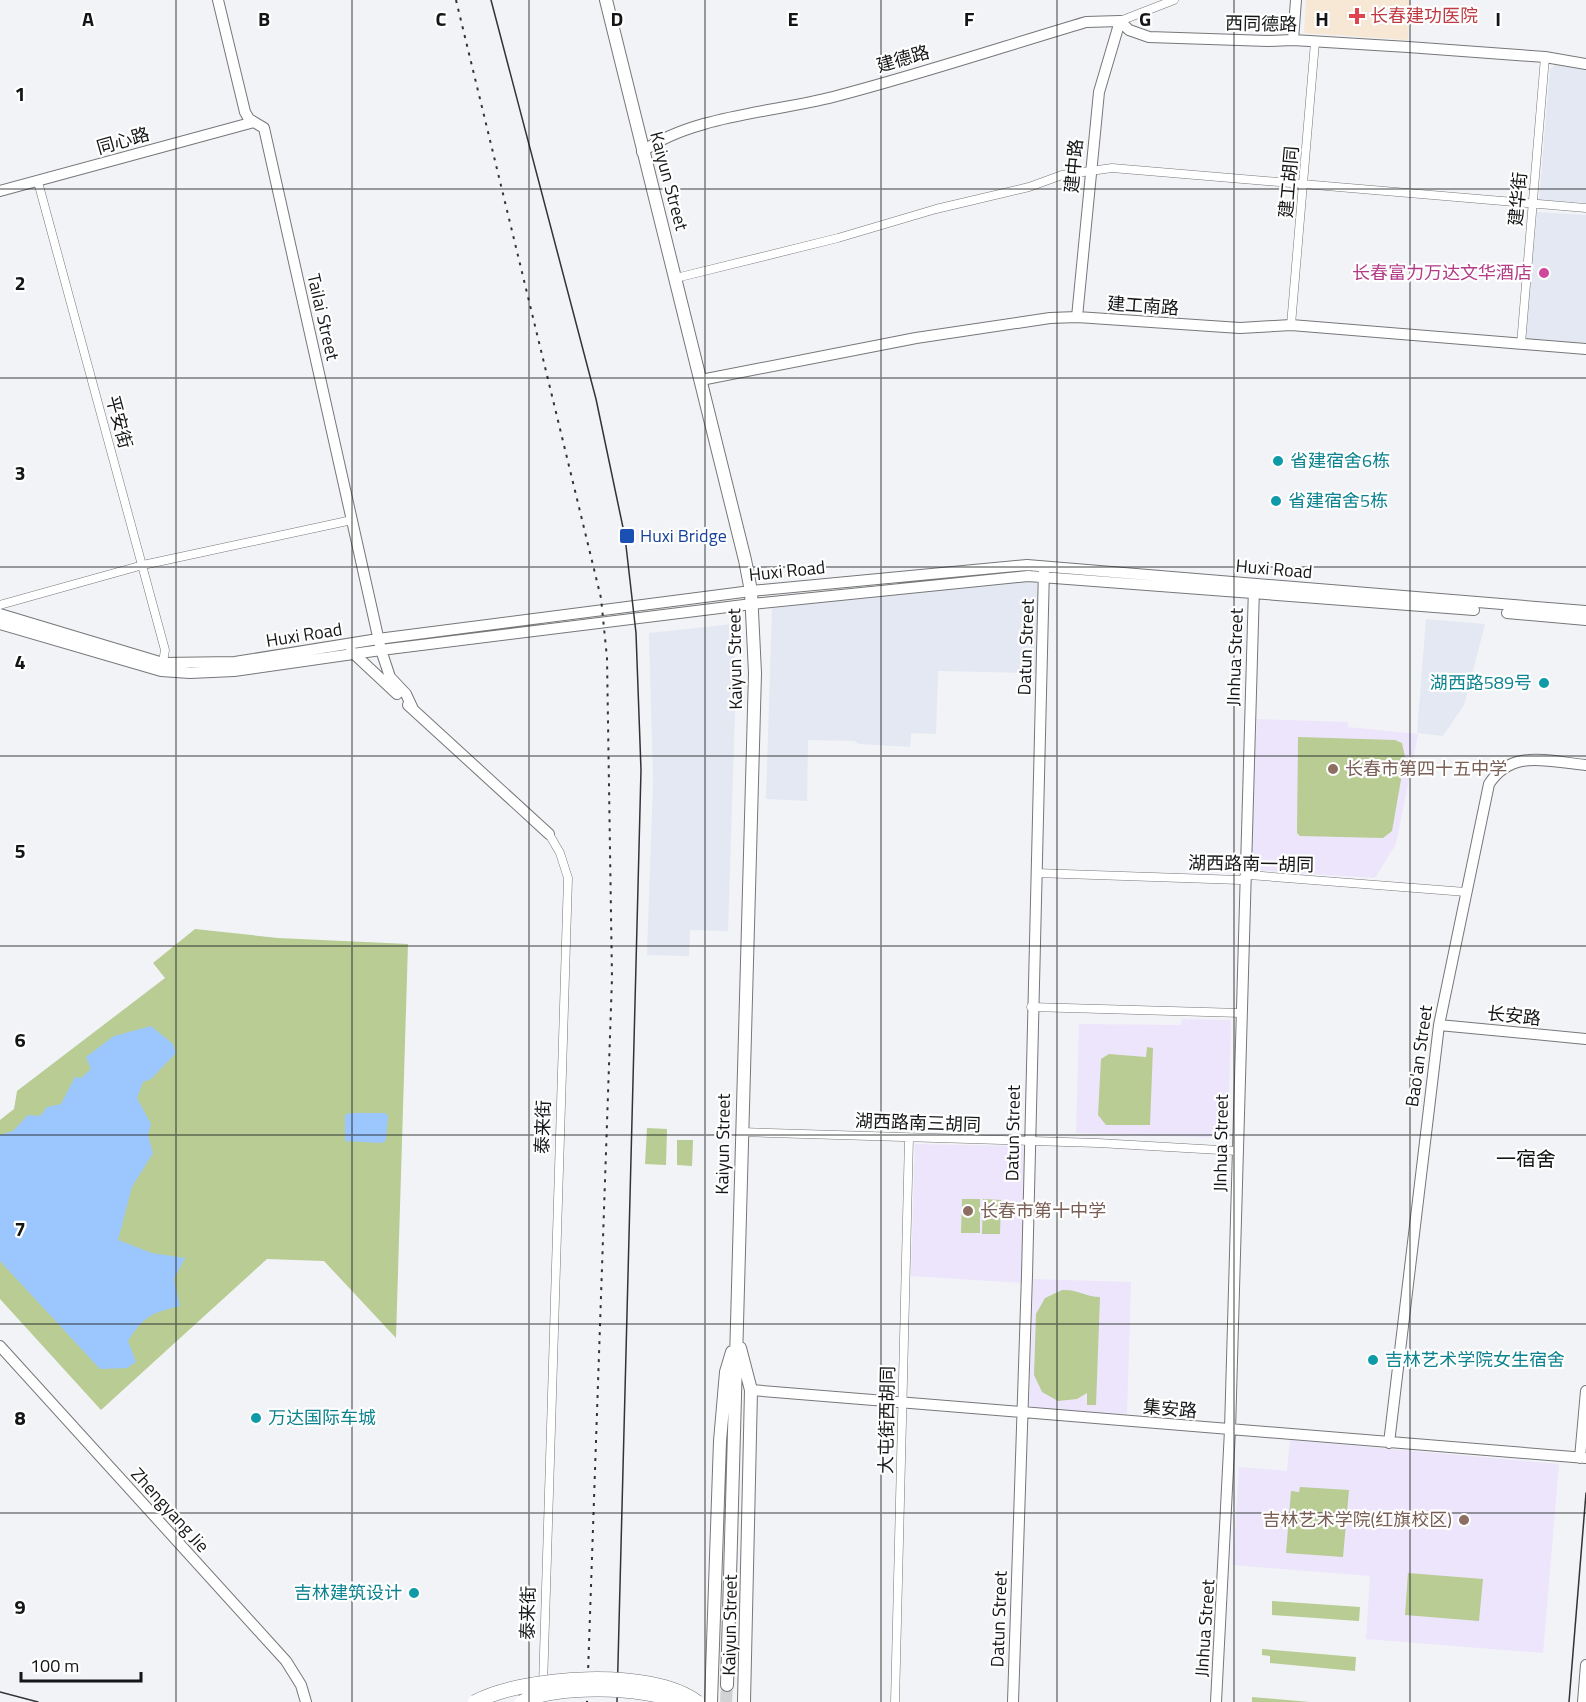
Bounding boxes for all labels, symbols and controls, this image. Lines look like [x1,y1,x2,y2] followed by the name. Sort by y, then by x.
[1370,2,1478,29] place label: 长春建功医院
[82,3,94,34] text: A
[258,3,270,34] text: B
[436,3,447,34] text: C
[611,3,623,34] text: D
[787,3,799,34] text: E
[964,3,975,34] text: F
[1139,3,1151,34] text: G
[1315,3,1329,34] text: H
[1495,3,1501,34] text: I
[1348,7,1366,25] marker: 长春建功医院
[1225,9,1297,38] street label: 西同德路
[873,38,933,79] street label: 建德路
[14,78,26,109] text: 1
[93,120,153,161] street label: 同心路
[643,128,696,234] street label: Kaiyun Street
[1058,138,1089,194] street label: 建中路
[1272,145,1305,219] street label: 建工胡同
[1502,171,1533,227] street label: 建华街
[1352,259,1532,286] place label: 长春富力万达文华酒店
[1537,266,1551,280] marker: 长春富力万达文华酒店
[14,267,26,298] text: 2
[300,271,347,364] street label: Tailai Street
[1106,290,1180,321] street label: 建工南路
[99,392,140,451] street label: 平安街
[1290,447,1390,474] place label: 省建宿舍6栋
[1271,454,1285,468] marker: 省建宿舍6栋
[14,457,26,488] text: 3
[1288,487,1388,514] place label: 省建宿舍5栋
[1269,494,1283,508] marker: 省建宿舍5栋
[640,522,727,549] place label: Huxi Bridge
[618,527,636,545] marker: Huxi Bridge
[1235,552,1313,585] street label: Huxi Road
[747,553,827,588] street label: Huxi Road
[1010,598,1041,696] street label: Datun Street
[720,607,749,710] street label: Kaiyun Street
[1219,607,1250,706] street label: JInhua Street
[264,615,344,654] street label: Huxi Road
[14,646,26,677] text: 4
[1430,669,1532,696] place label: 湖西路589号
[1537,676,1551,690] marker: 湖西路589号
[1345,755,1507,782] place label: 长春市第四十五中学
[1326,762,1340,776] marker: 长春市第四十五中学
[14,835,26,866] text: 5
[1188,849,1314,878] street label: 湖西路南一胡同
[1486,999,1542,1032] street label: 长安路
[1398,1003,1439,1108] street label: Bao'an Street
[14,1024,26,1055] text: 6
[998,1084,1027,1181] street label: Datun Street
[708,1092,737,1195] street label: Kaiyun Street
[1206,1093,1235,1192] street label: JInhua Street
[528,1100,557,1154] street label: 泰来街
[855,1107,981,1138] street label: 湖西路南三胡同
[1496,1143,1556,1174] district label: 一宿舍
[980,1197,1106,1224] place label: 长春市第十中学
[961,1204,975,1218] marker: 长春市第十中学
[14,1213,26,1244] text: 7
[1385,1346,1565,1373] place label: 吉林艺术学院女生宿舍
[1366,1353,1380,1367] marker: 吉林艺术学院女生宿舍
[872,1366,901,1474] street label: 大屯街西胡同
[1142,1393,1198,1424] street label: 集安路
[14,1402,26,1433] text: 8
[268,1404,376,1431] place label: 万达国际车城
[249,1411,263,1425] marker: 万达国际车城
[125,1461,216,1558] street label: Zhengyang Jie
[1262,1506,1452,1533] place label: 吉林艺术学院(红旗校区)
[1457,1513,1471,1527] marker: 吉林艺术学院(红旗校区)
[983,1570,1014,1668] street label: Datun Street
[715,1573,744,1676] street label: Kaiyun Street
[1188,1578,1221,1678] street label: JInhua Street
[294,1579,402,1606] place label: 吉林建筑设计
[407,1586,421,1600] marker: 吉林建筑设计
[514,1586,541,1640] street label: 泰来街
[14,1591,26,1622] text: 9
[21,1645,141,1683] scale bar
[30,1652,79,1679] text: 100 m

